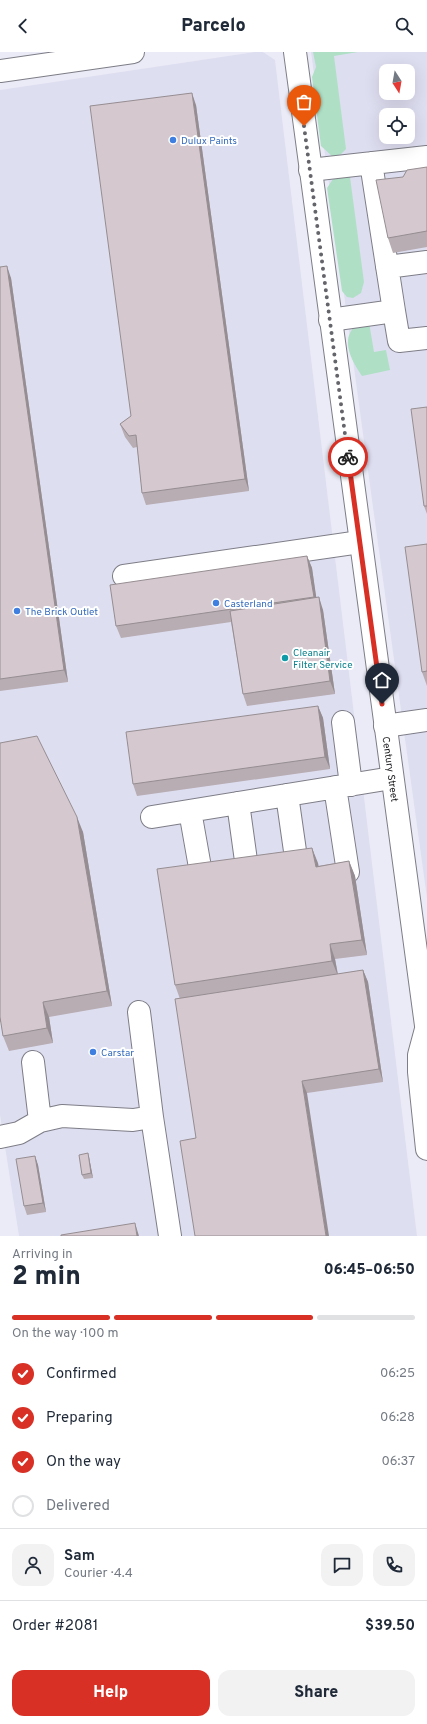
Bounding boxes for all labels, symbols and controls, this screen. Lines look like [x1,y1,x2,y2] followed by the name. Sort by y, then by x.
[12,15,34,37] icon: back
[181,15,246,38] text: Parcelo
[393,15,415,37] icon: search
[379,64,415,100] north arrow
[379,64,415,144] map controls
[287,85,321,126] pin
[293,91,315,113] icon: bag
[379,108,415,144] button: locate
[168,135,178,145] marker: Dulux Paints
[181,135,237,148] place label: Dulux Paints
[328,437,368,477] courier
[337,446,359,468] icon: bike
[211,598,221,608] marker: Casterland
[224,598,273,611] place label: Casterland
[12,606,22,616] marker: The Brick Outlet
[25,606,98,619] place label: The Brick Outlet
[293,647,353,672] place label: Cleanair Filter Service
[280,653,290,663] marker: Cleanair Filter Service
[365,663,399,704] pin
[371,669,393,691] icon: home
[378,736,401,803] street label: Century Street
[88,1047,98,1057] marker: Carstar
[101,1047,134,1060] place label: Carstar
[12,1247,73,1263] text: Arriving in
[12,1261,81,1294] text: 2 min
[324,1261,415,1280] text: 06:45–06:50
[12,1326,119,1342] text: On the way · 100 m
[12,1363,34,1385] icon: check
[46,1365,117,1384] text: Confirmed
[380,1366,415,1382] text: 06:25
[12,1407,34,1429] icon: check
[46,1409,113,1428] text: Preparing
[380,1410,415,1426] text: 06:28
[12,1451,34,1473] icon: check
[46,1453,121,1472] text: On the way
[381,1454,415,1470] text: 06:37
[46,1497,110,1516] text: Delivered
[12,1544,54,1586] button: person
[321,1544,363,1586] button: chat
[373,1544,415,1586] button: phone
[64,1547,95,1566] text: Sam
[64,1566,133,1582] text: Courier · 4.4
[12,1617,98,1636] text: Order #2081
[365,1617,415,1636] text: $39.50
[12,1670,210,1716] button: Help
[218,1670,415,1716] button: Share

